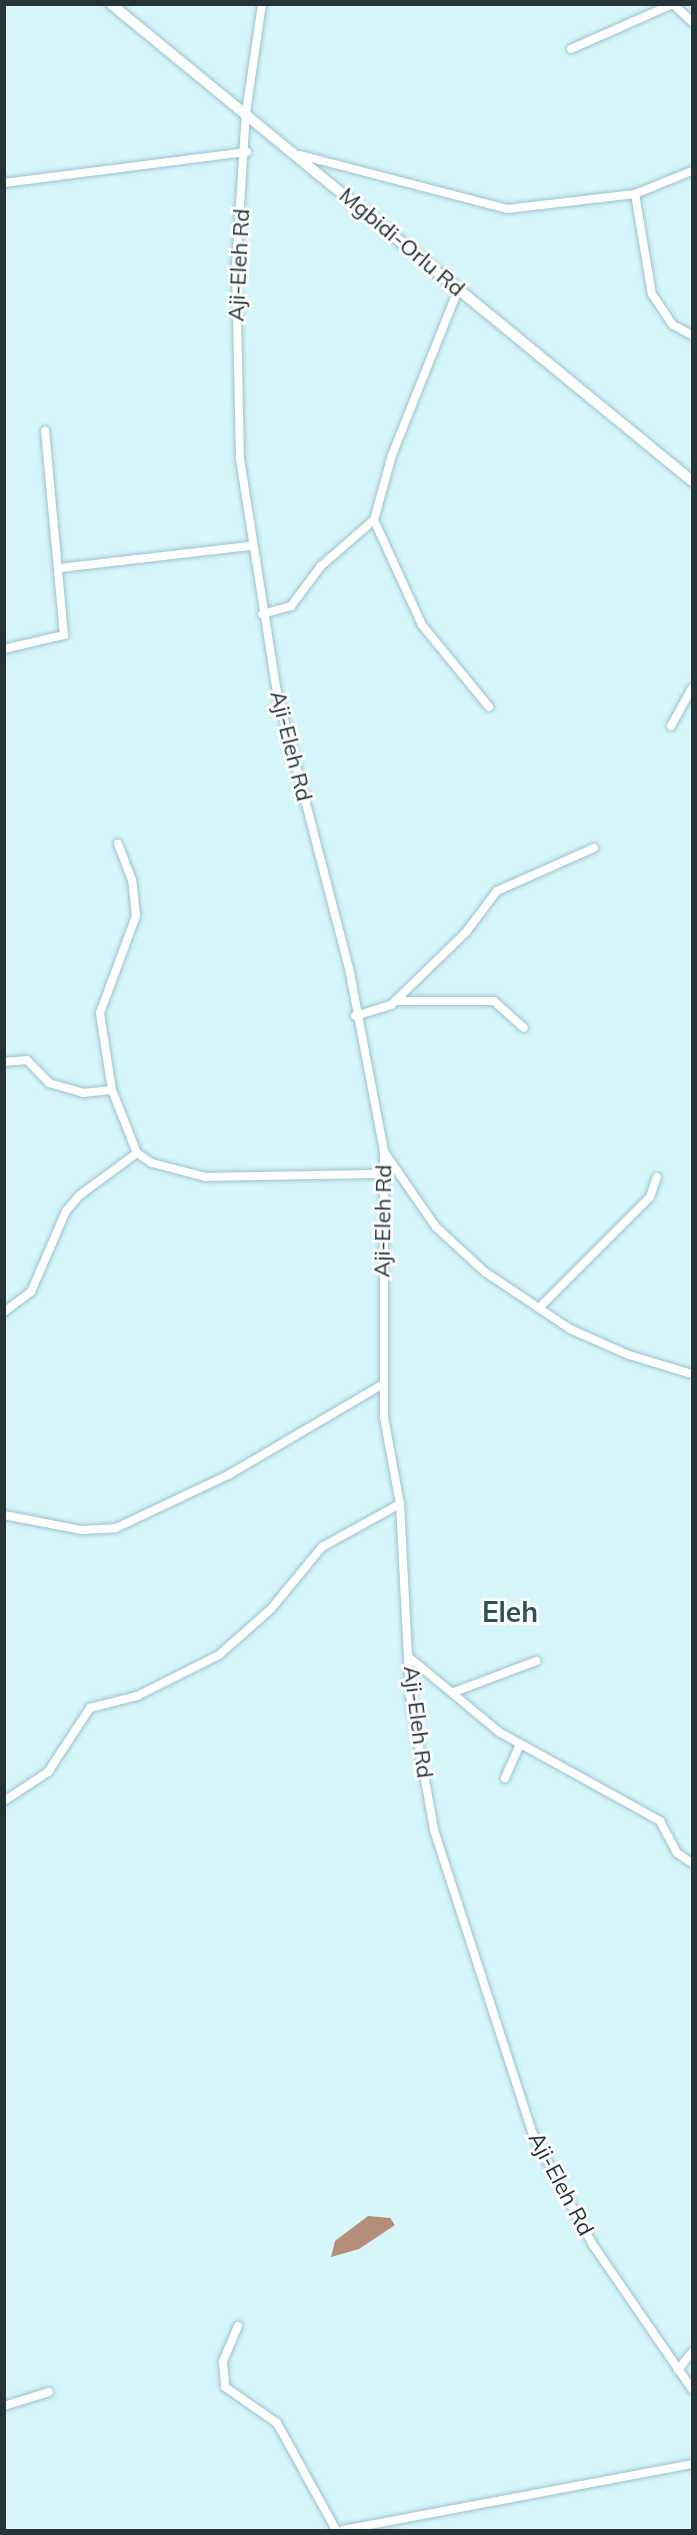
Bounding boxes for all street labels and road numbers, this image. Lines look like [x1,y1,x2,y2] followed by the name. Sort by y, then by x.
[334,182,470,302] street label: Mgbidi-Orlu Rd
[223,208,255,322] street label: Aji-Eleh Rd
[265,688,317,804] street label: Aji-Eleh Rd
[369,1164,397,1278] street label: Aji-Eleh Rd
[398,1664,438,1780] street label: Aji-Eleh Rd
[523,2128,599,2240] street label: Aji-Eleh Rd

